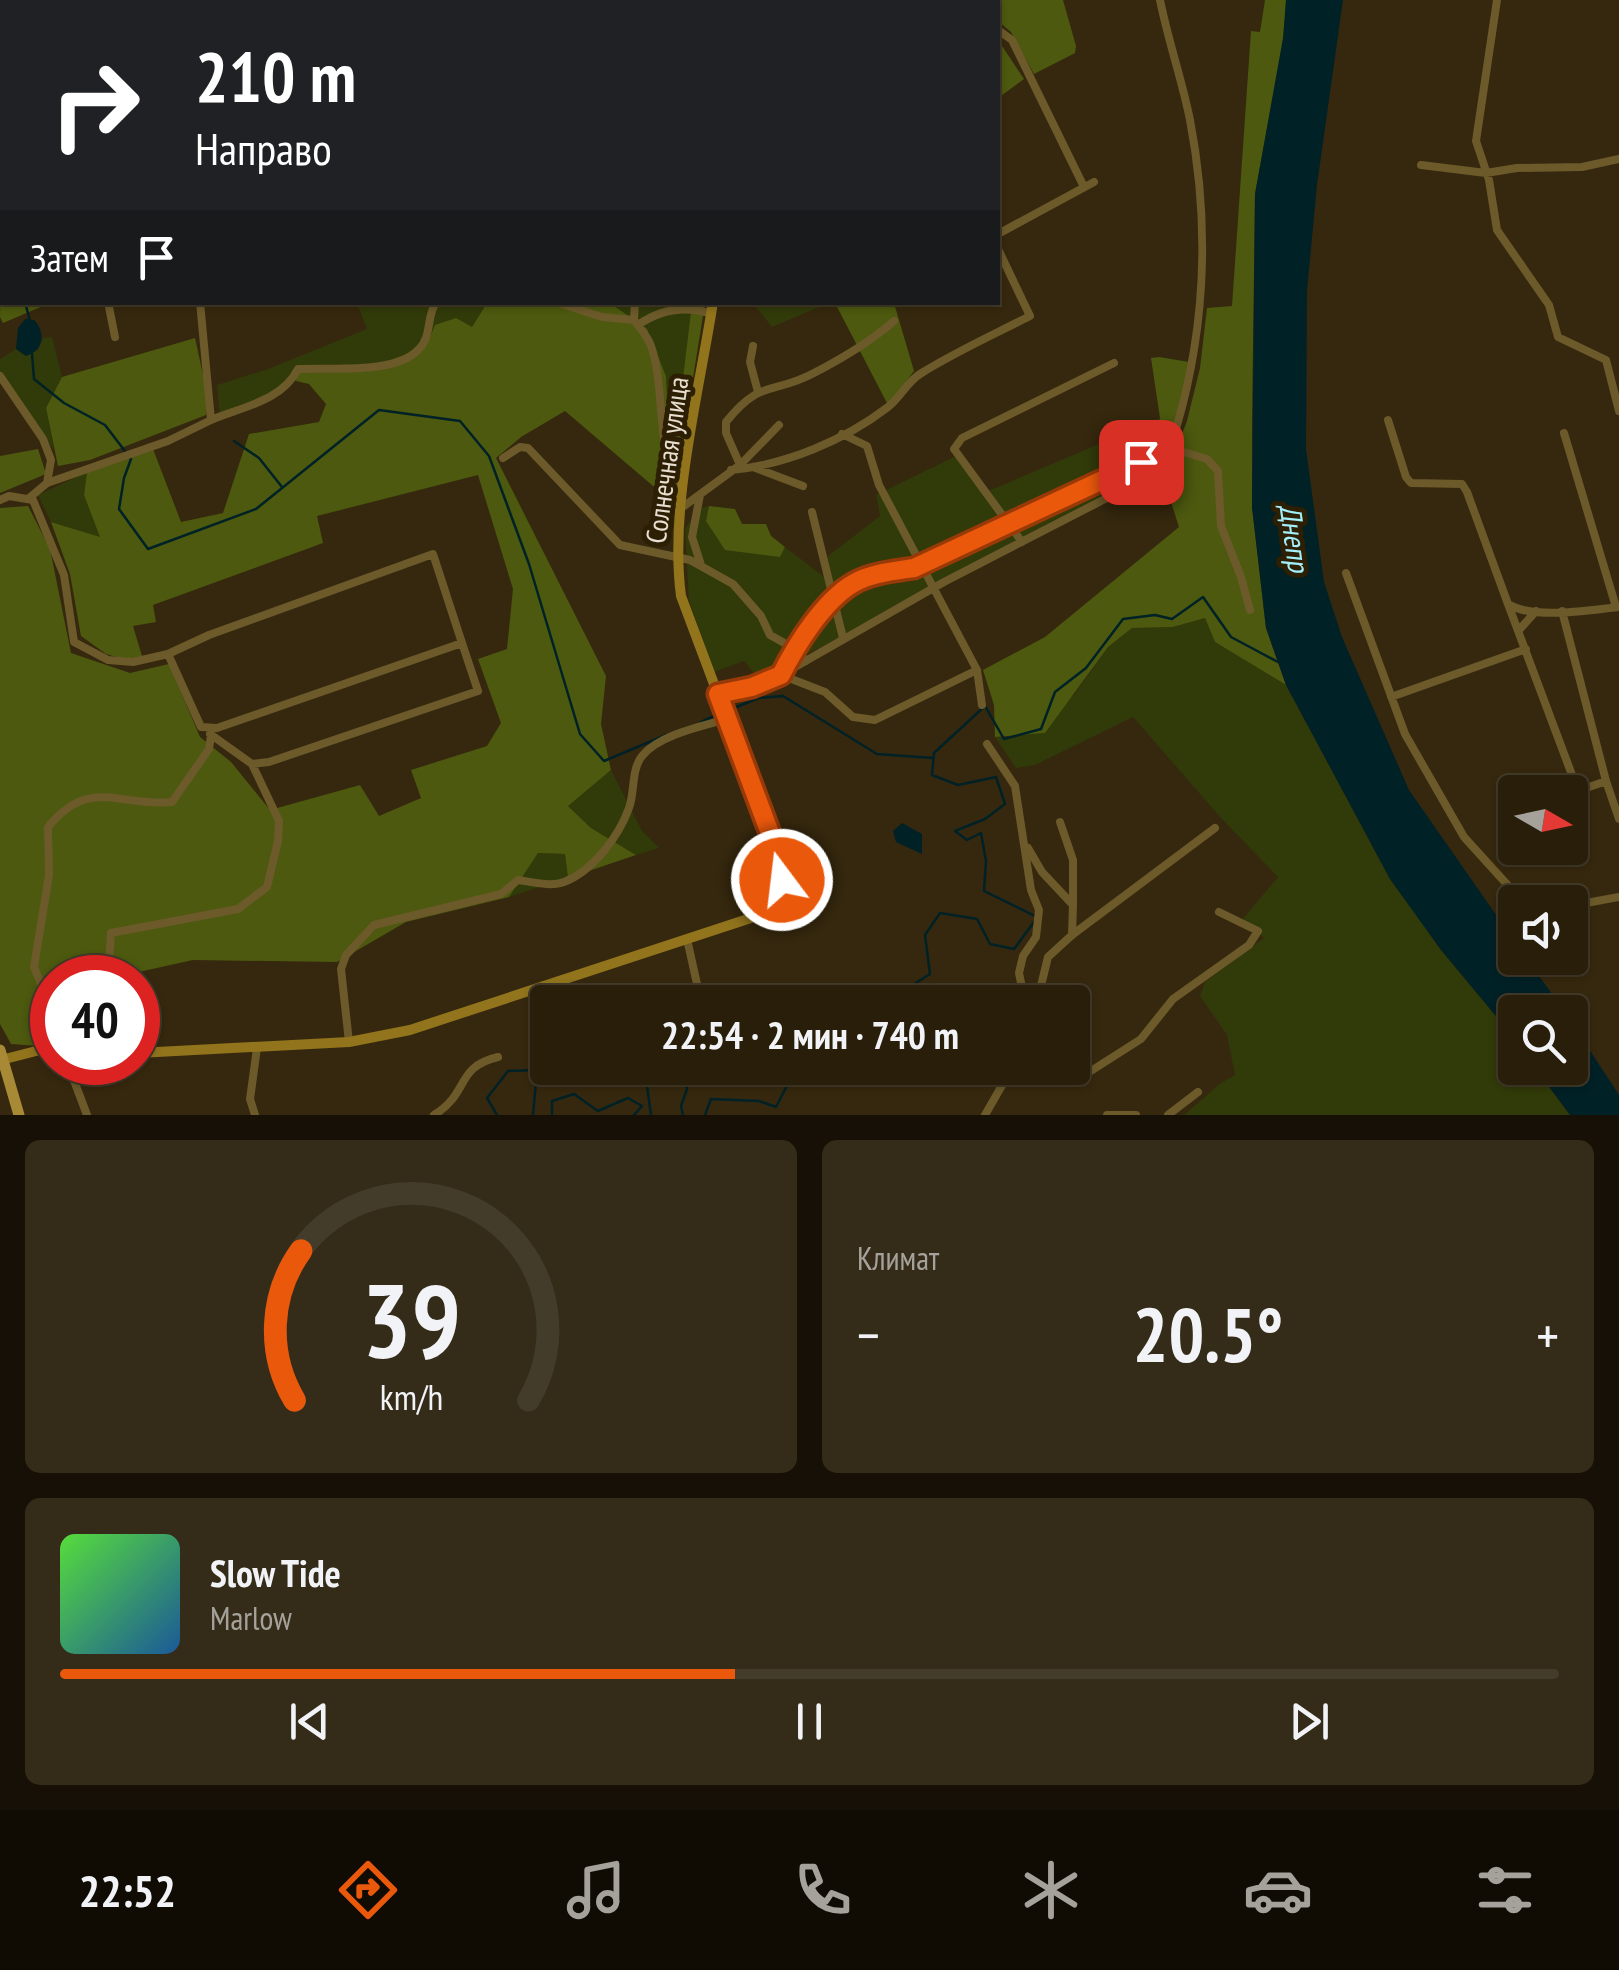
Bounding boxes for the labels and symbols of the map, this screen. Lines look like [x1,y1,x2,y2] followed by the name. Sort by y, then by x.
[637,374,696,546] street label: Солнечная улица
[1099,420,1184,505] pin
[1271,501,1320,576] water label: Днепр
[1498,775,1588,865] north arrow
[730,828,834,932] position arrow
[30,955,160,1085] speed limit sign: 40

